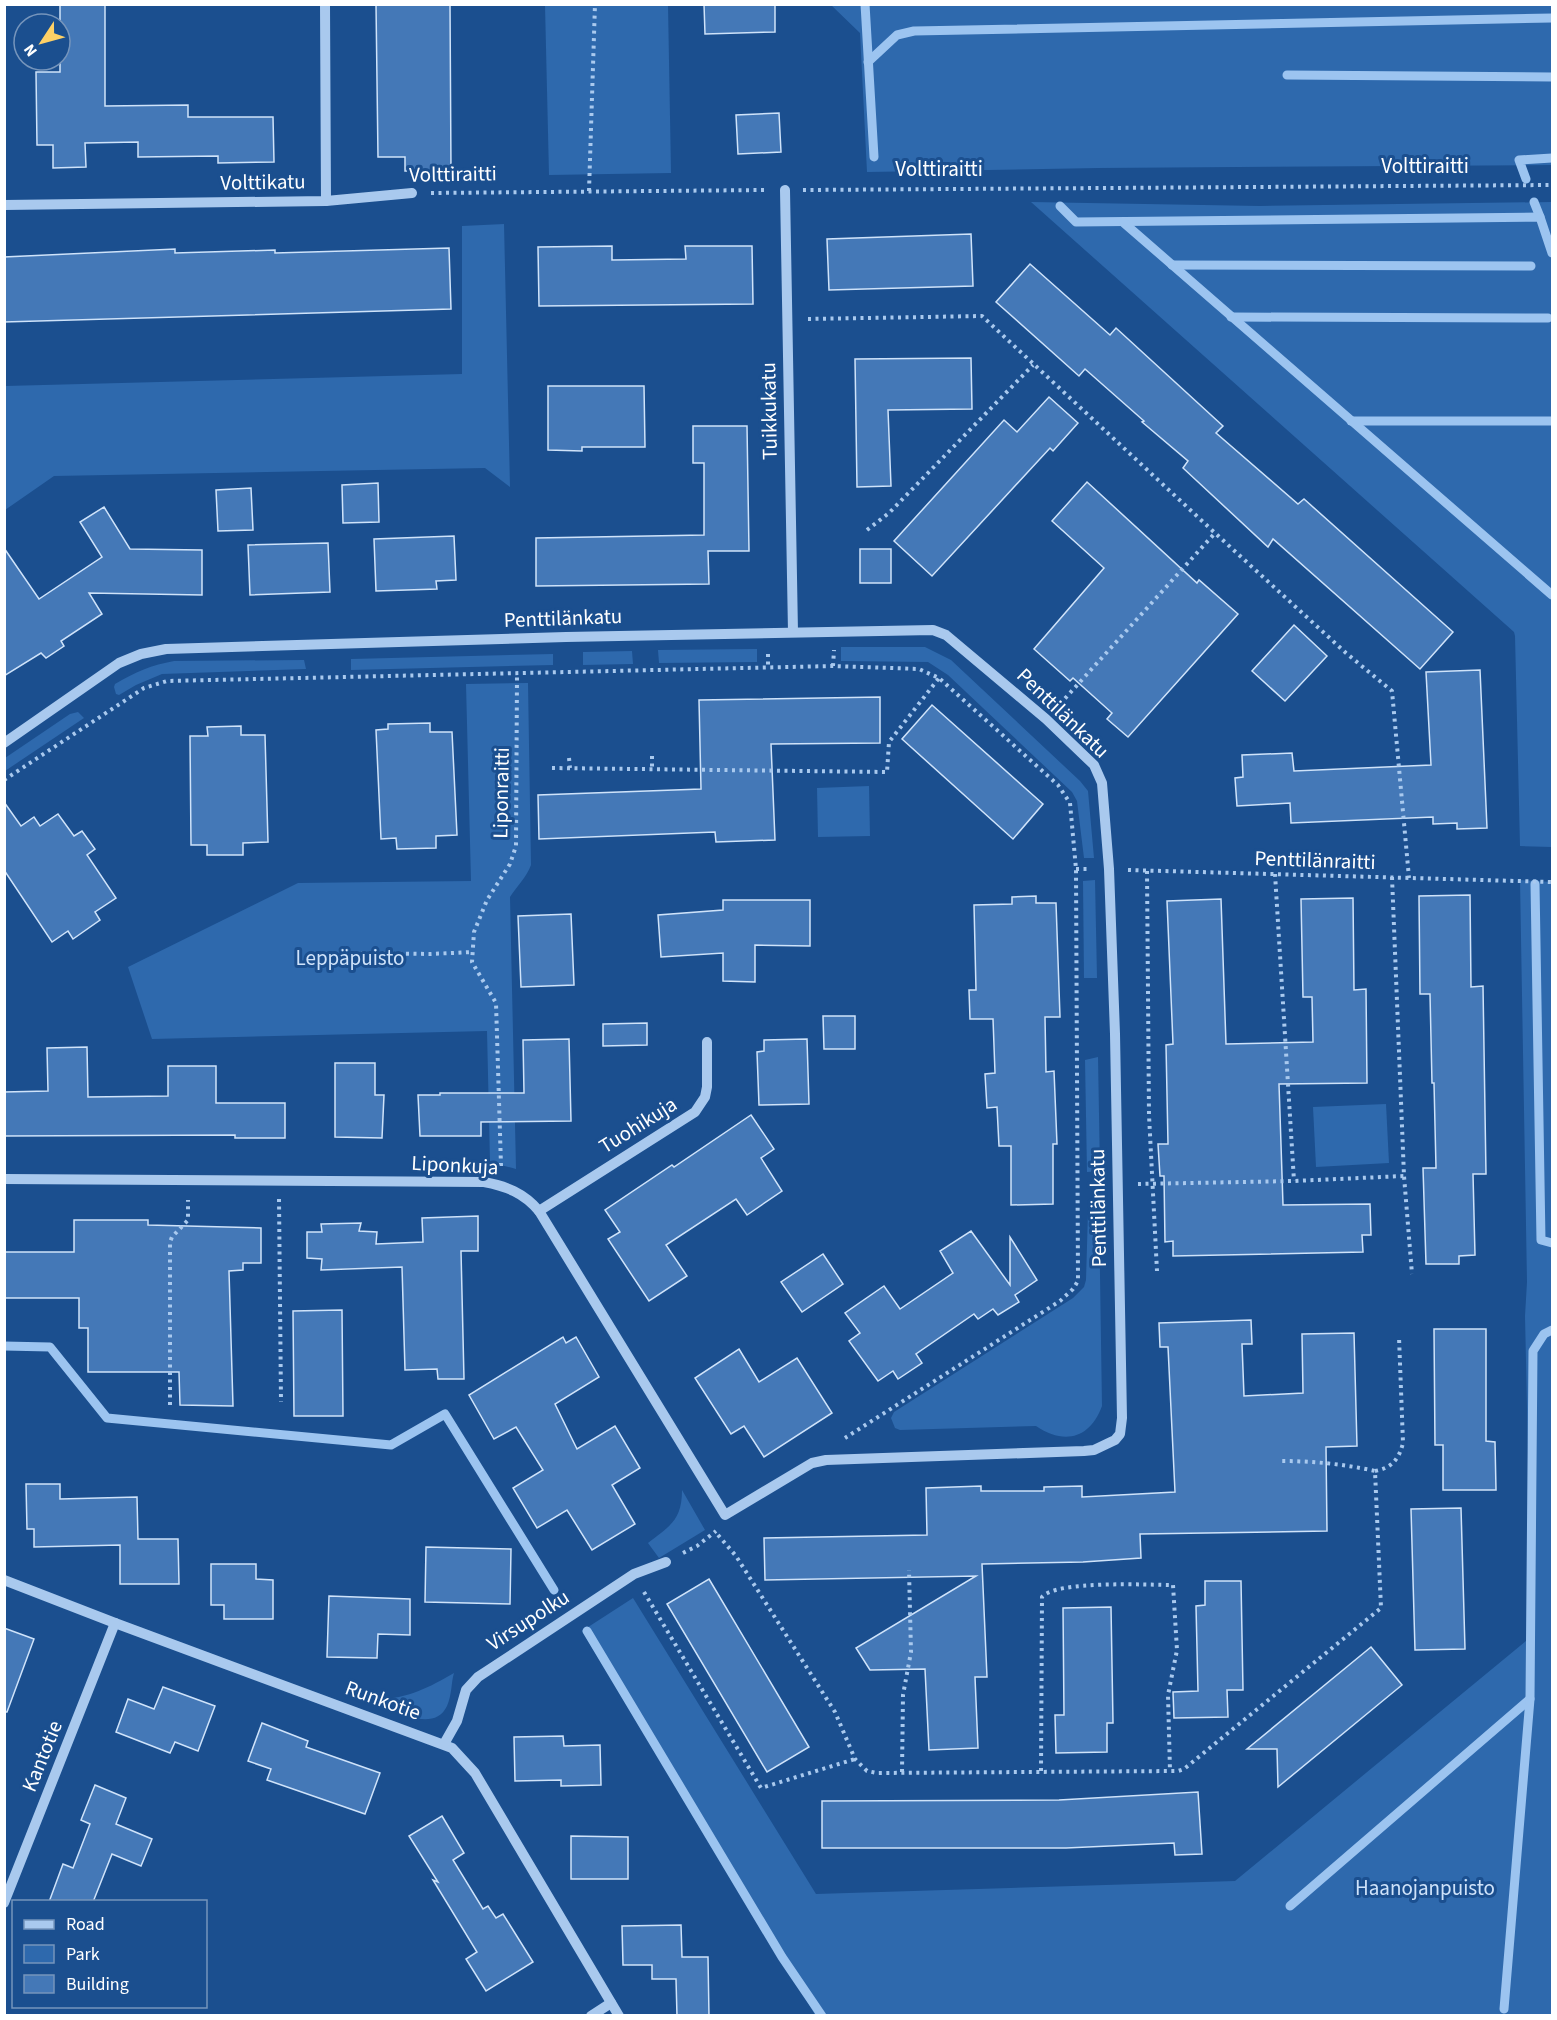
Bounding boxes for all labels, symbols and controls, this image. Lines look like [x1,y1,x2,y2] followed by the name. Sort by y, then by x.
[12,12,72,72] north arrow
[19,39,43,61] text: N
[1381,151,1469,181] street label: Volttiraitti
[895,154,983,184] street label: Volttiraitti
[409,158,497,190] street label: Volttiraitti
[220,166,306,198] street label: Volttikatu
[753,362,785,460] street label: Tuikkukatu
[503,601,623,635] street label: Penttilänkatu
[1010,661,1116,765] street label: Penttilänkatu
[485,747,517,839] street label: Liponraitti
[1254,843,1376,877] street label: Penttilänraitti
[296,943,404,973] park label: Leppäpuisto
[593,1089,683,1161] street label: Tuohikuja
[411,1148,499,1182] street label: Liponkuja
[1082,1148,1114,1268] street label: Penttilänkatu
[481,1582,575,1658] street label: Virsupolku
[341,1672,425,1728] street label: Runkotie
[14,1716,70,1796] street label: Kantotie
[1355,1873,1495,1903] park label: Haanojanpuisto
[12,1900,207,2008] legend
[66,1912,105,1937] text: Road
[66,1942,100,1967] text: Park
[66,1972,129,1997] text: Building

